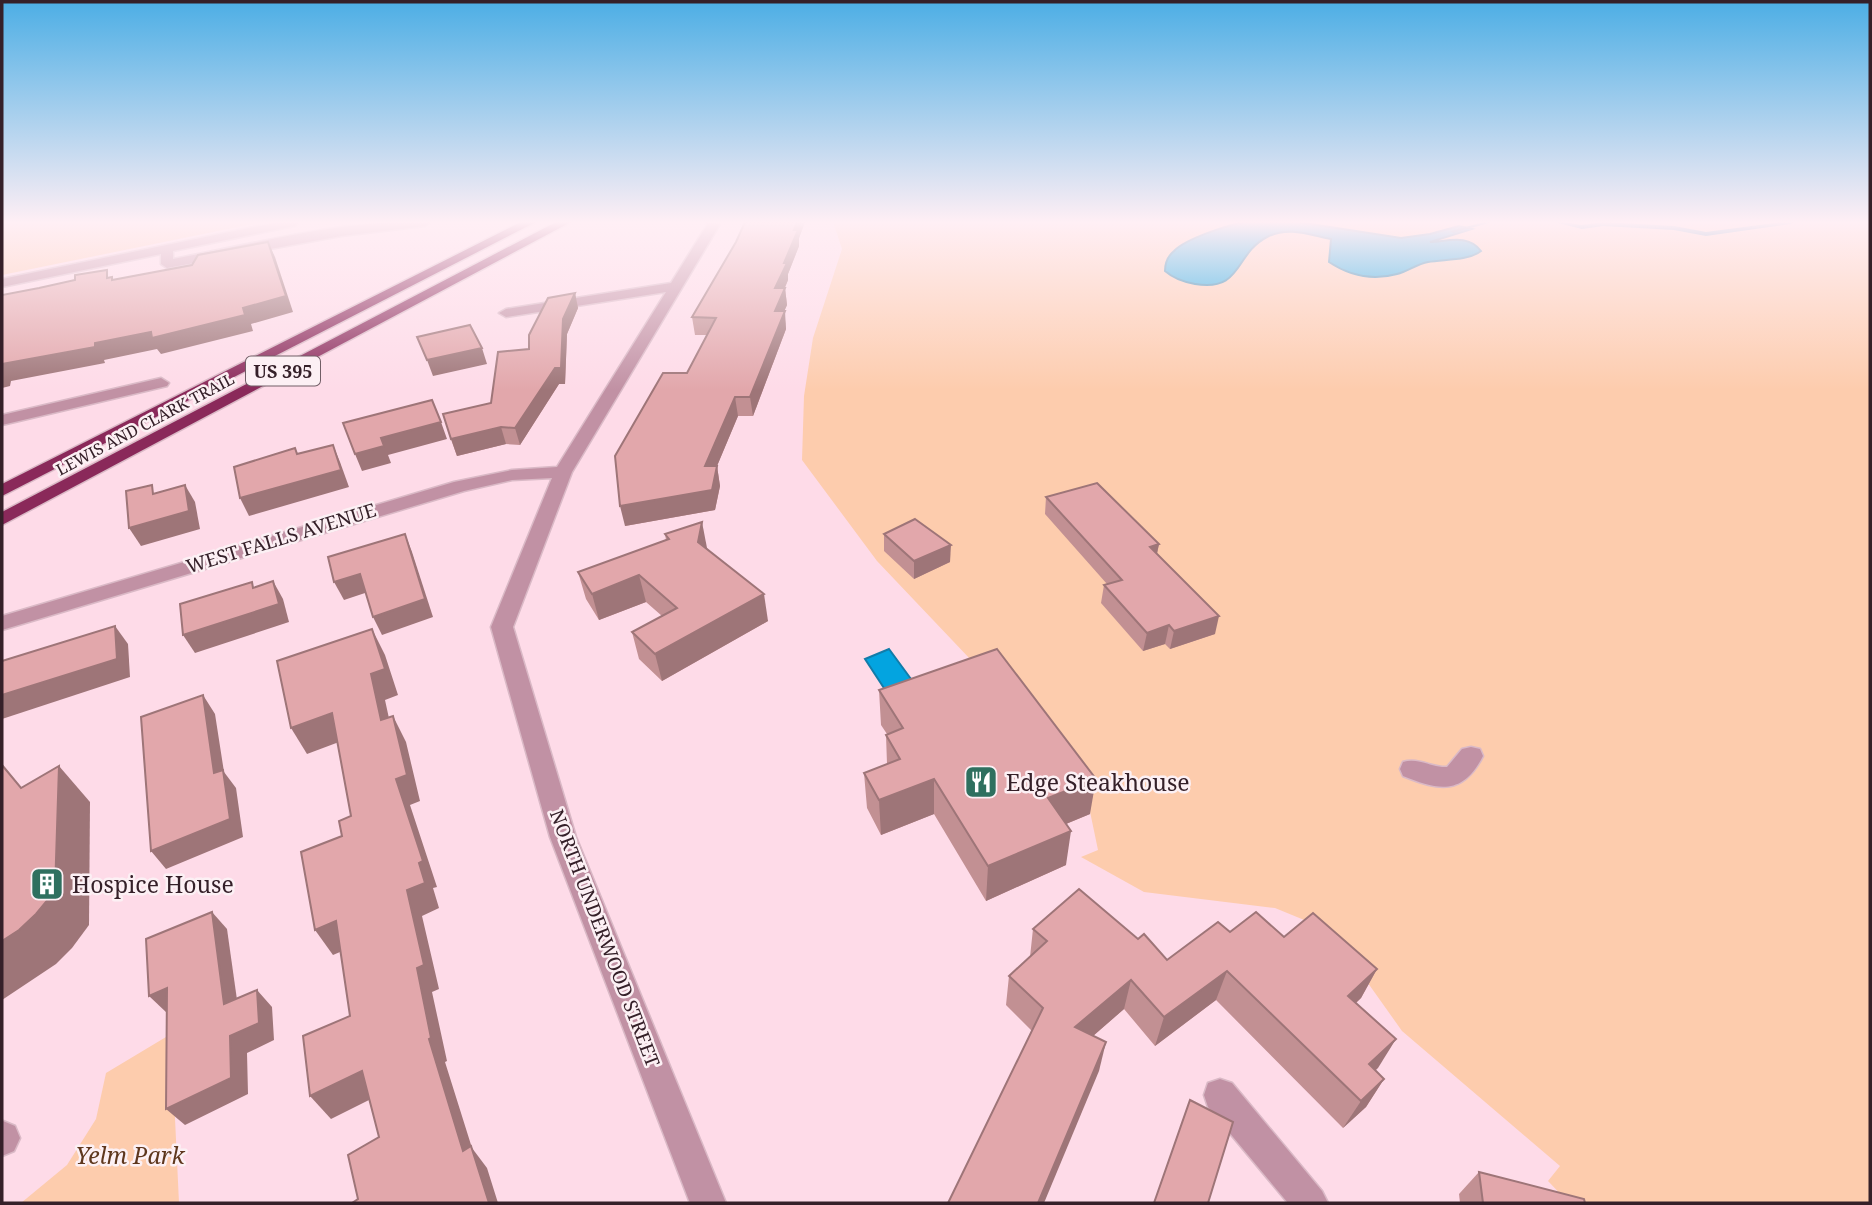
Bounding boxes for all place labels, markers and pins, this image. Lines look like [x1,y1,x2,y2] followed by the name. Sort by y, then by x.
[962,763,1000,801] restaurant icon: Edge Steakhouse
[1006,766,1190,798] place label: Edge Steakhouse
[28,865,66,903] building icon: Hospice House
[72,868,234,900] place label: Hospice House

